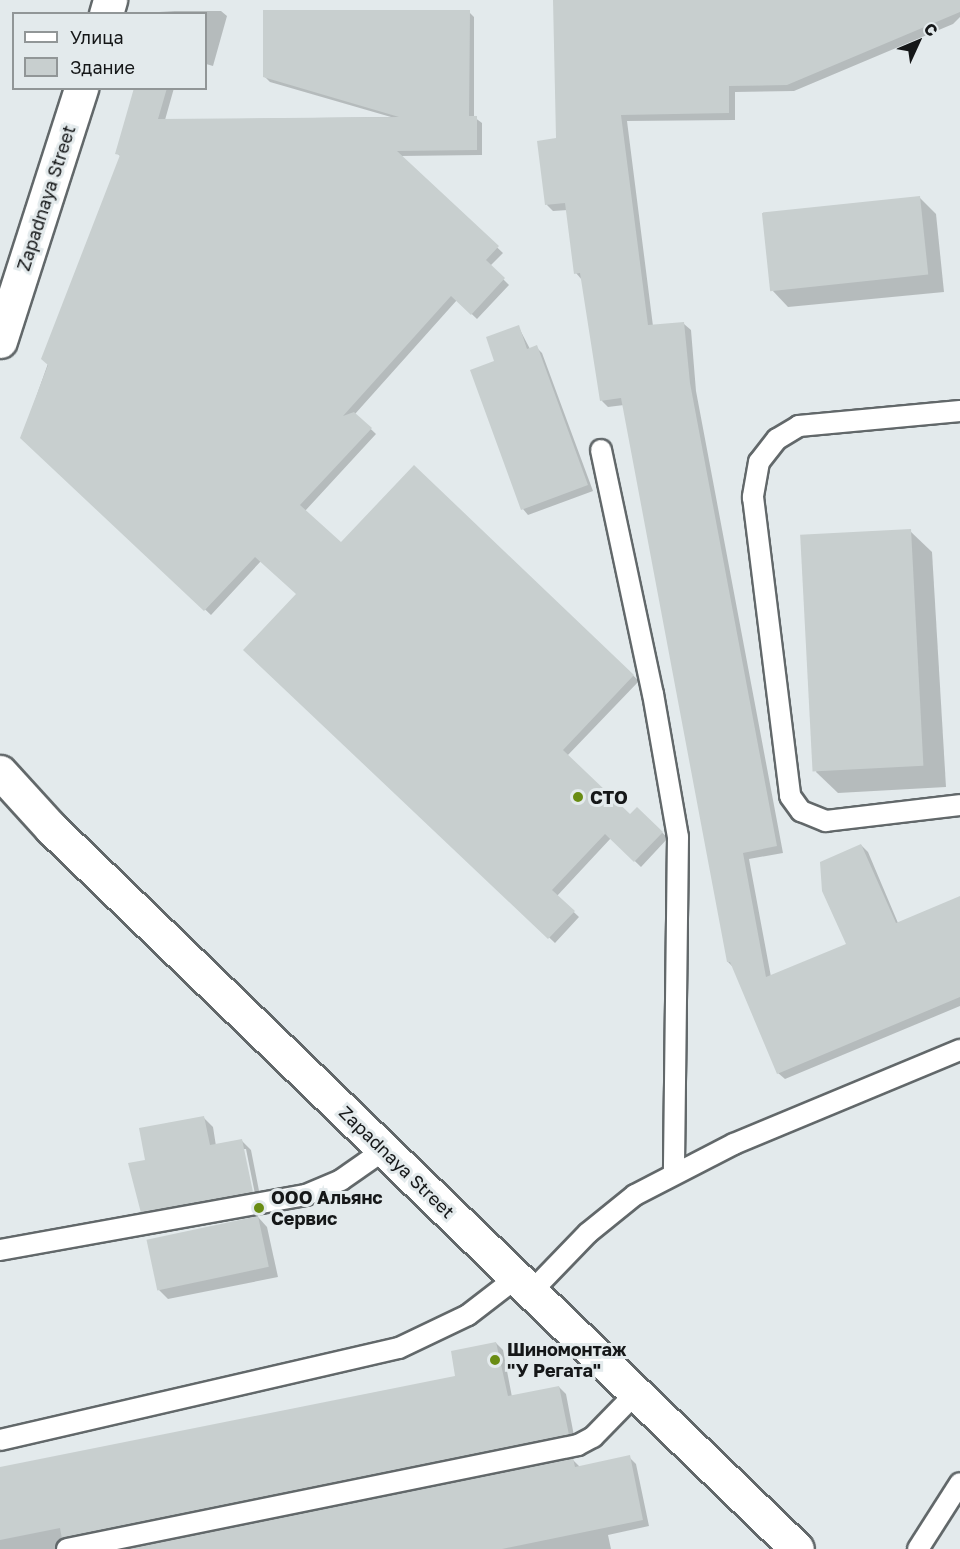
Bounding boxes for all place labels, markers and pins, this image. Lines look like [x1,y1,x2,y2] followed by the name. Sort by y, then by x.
[590,786,628,808] place label: СТО
[571,790,585,804] marker: СТО
[271,1187,383,1230] place label: ООО Альянс Сервис
[252,1201,266,1215] marker: ООО Альянс Сервис
[507,1339,627,1382] place label: Шиномонтаж "У Регата"
[488,1353,502,1367] marker: Шиномонтаж "У Регата"

